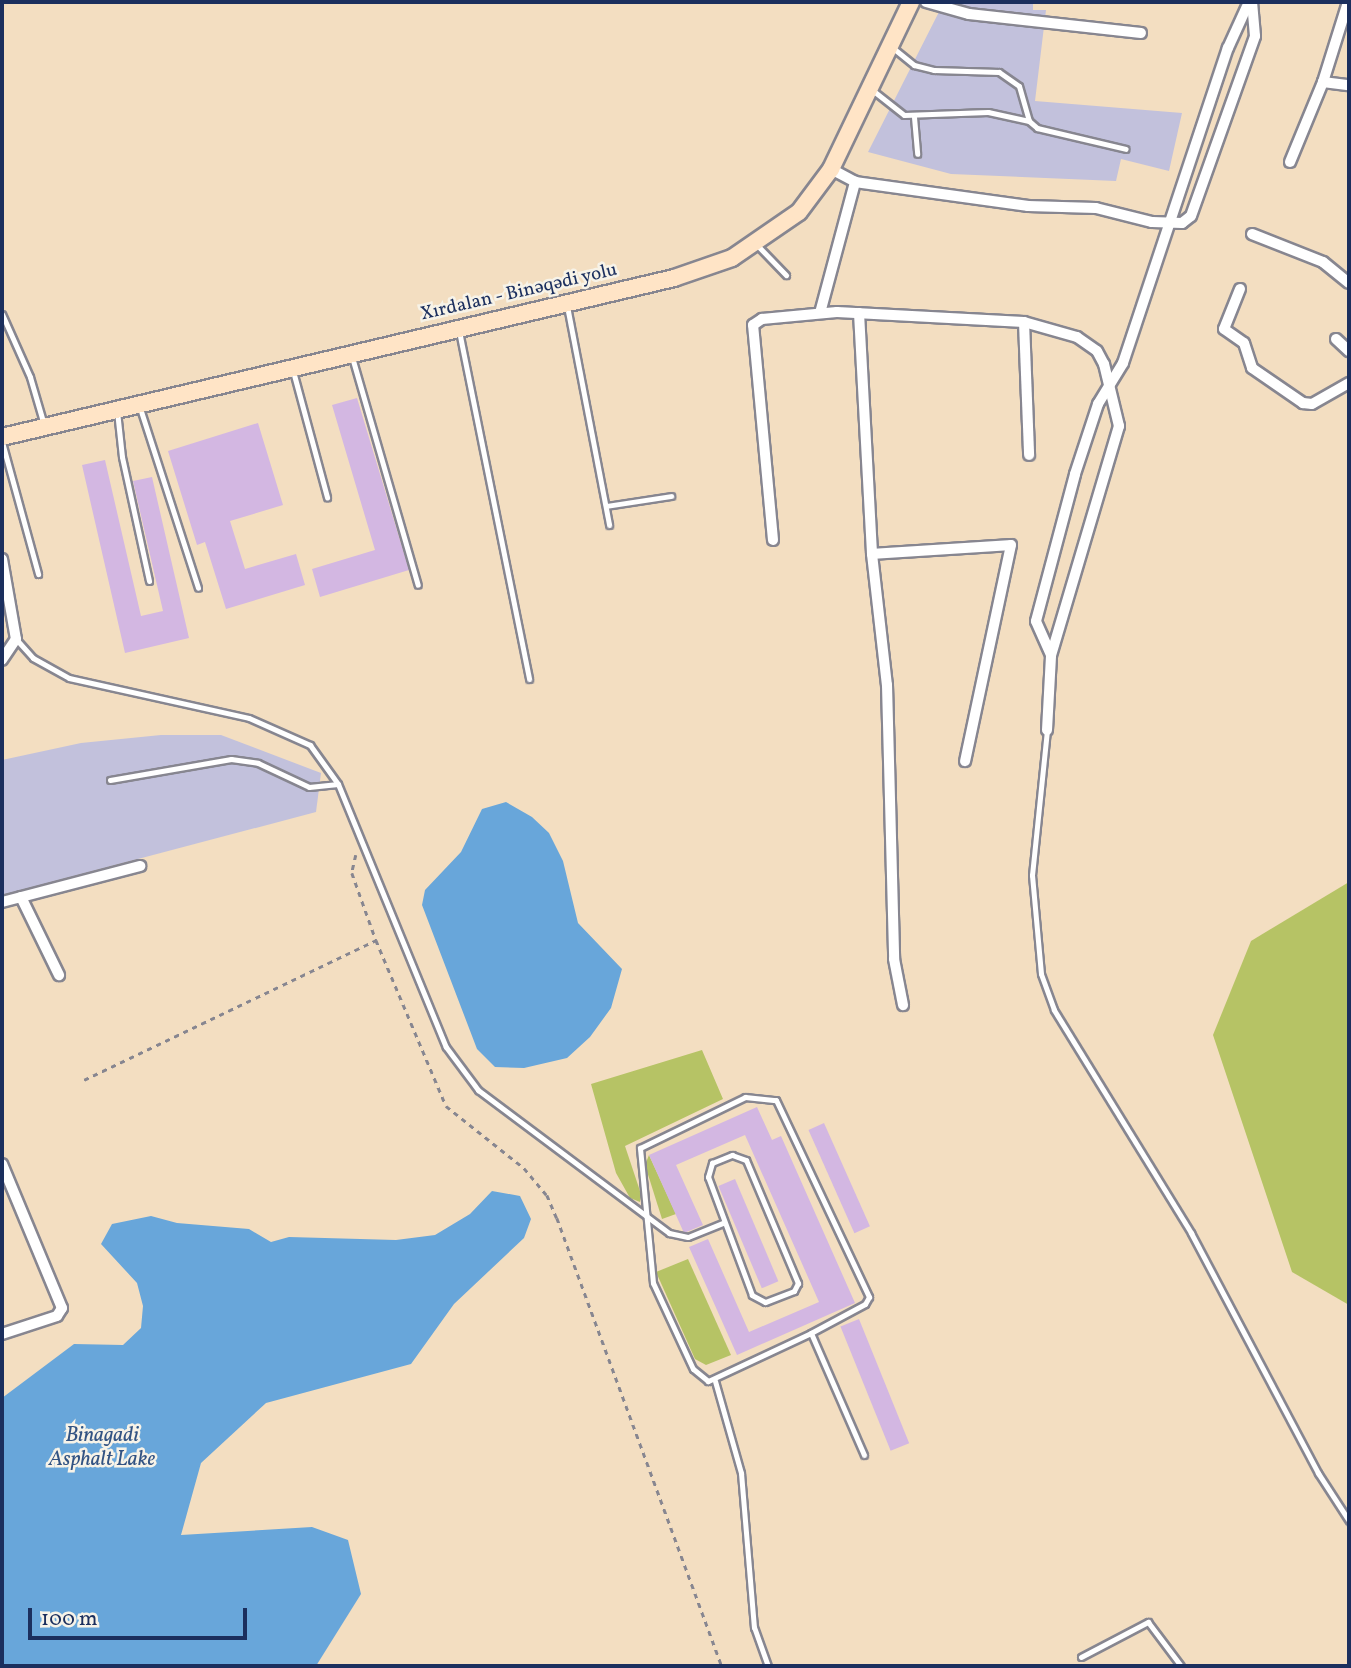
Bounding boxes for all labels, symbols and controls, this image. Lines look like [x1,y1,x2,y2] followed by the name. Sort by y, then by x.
[418,259,620,327] street label: Xırdalan - Binəqədi yolu
[49,1423,155,1473] water label: Binagadi Asphalt Lake
[32,1594,250,1638] scale bar
[41,1605,98,1634] text: 100 m

